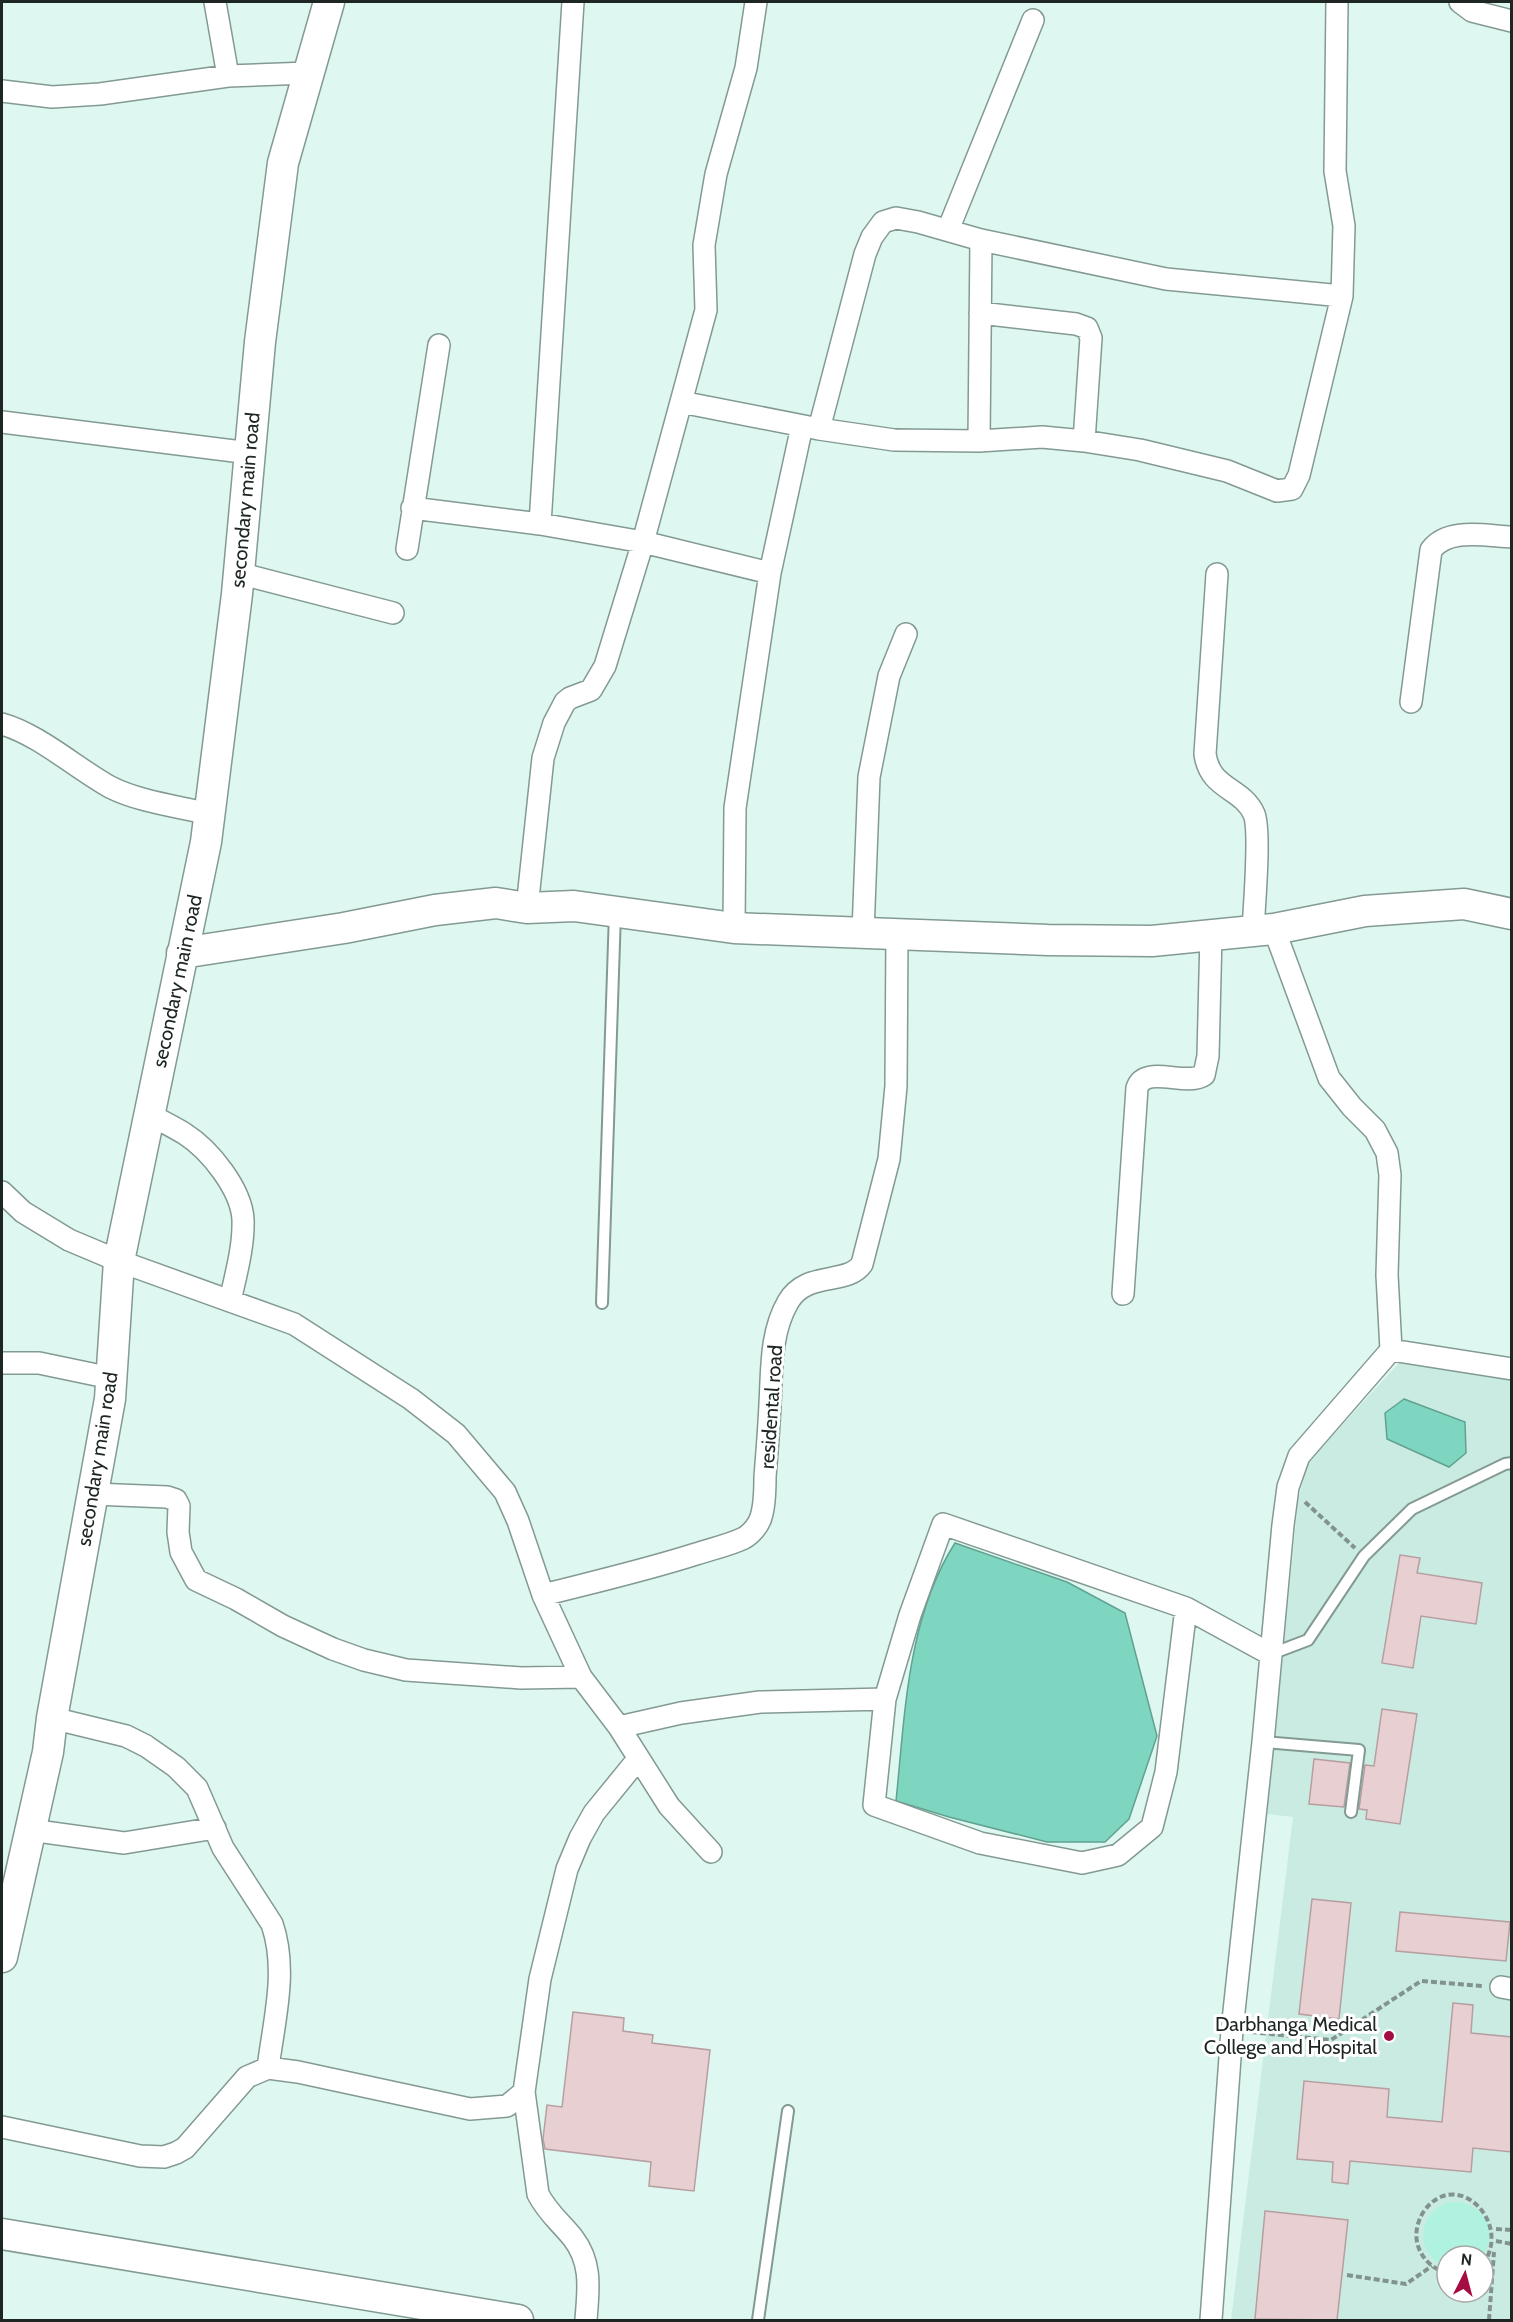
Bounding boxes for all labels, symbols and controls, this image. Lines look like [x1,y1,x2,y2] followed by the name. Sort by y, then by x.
[225,411,265,589] street label: secondary main road
[147,892,207,1070] street label: secondary main road
[755,1344,787,1470] street label: residental road
[71,1370,123,1548] street label: secondary main road
[1204,2012,1377,2059] place label: Darbhanga Medical College and Hospital
[1382,2029,1396,2043] marker: Darbhanga Medical College and Hospital
[1435,2244,1495,2304] north arrow
[1460,2250,1473,2270] text: N

